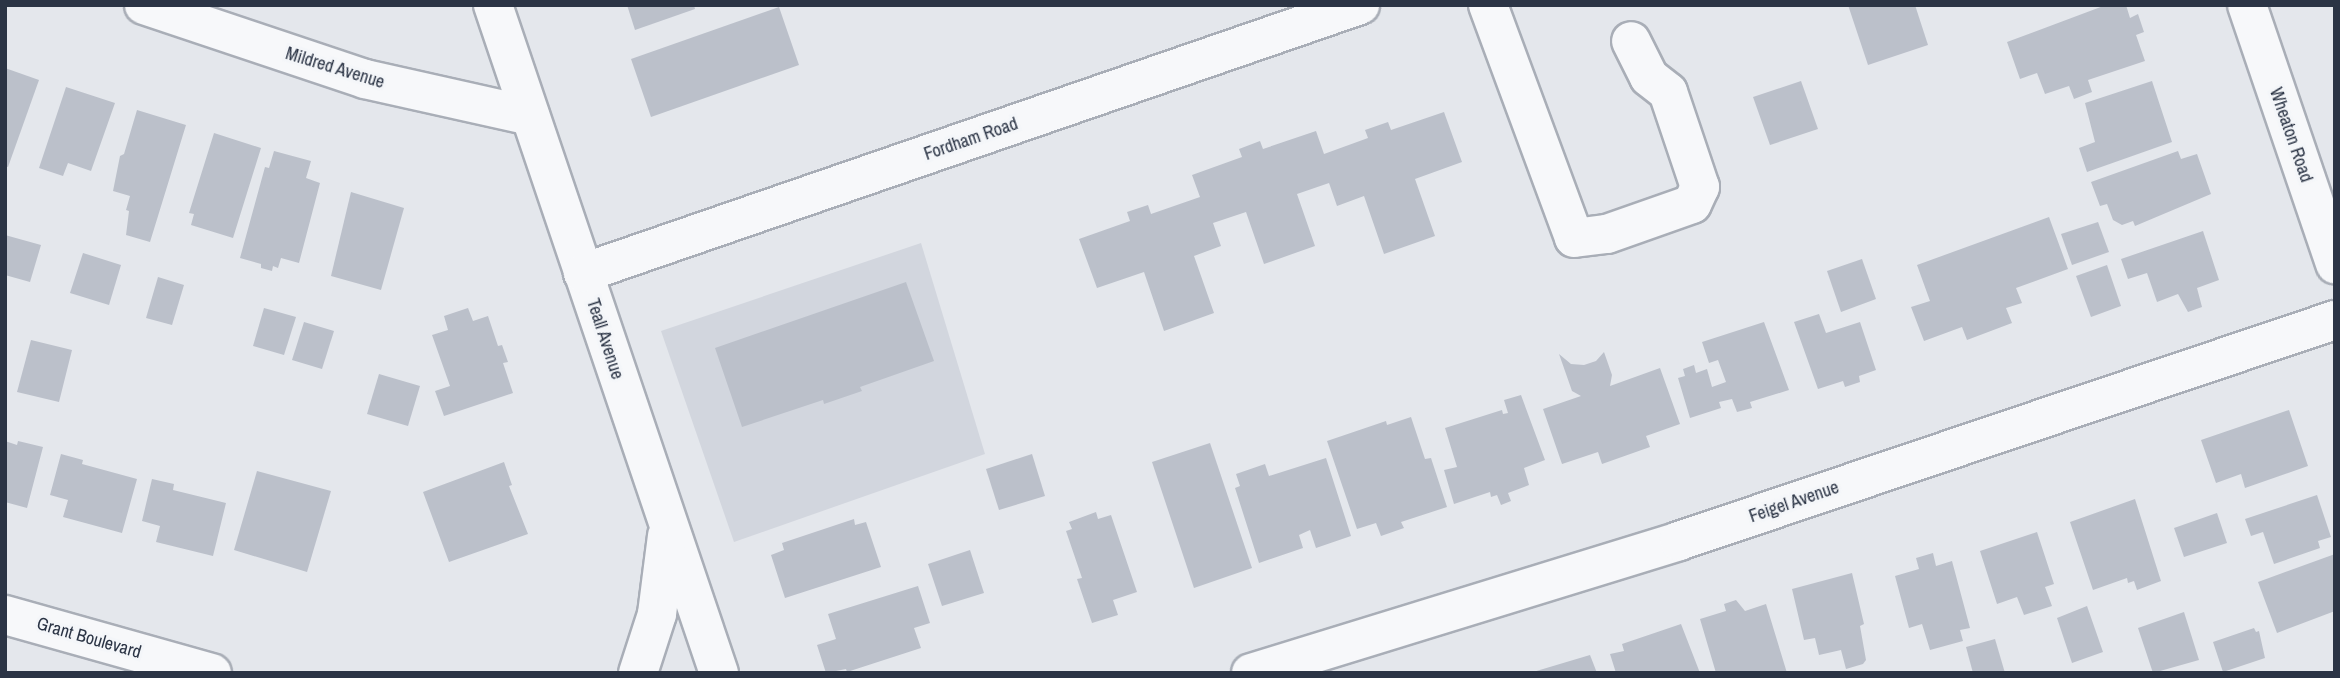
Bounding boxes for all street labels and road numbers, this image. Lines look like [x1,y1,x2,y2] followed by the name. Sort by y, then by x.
[283,43,387,93] street label: Mildred Avenue
[2265,85,2317,185] street label: Wheaton Road
[921,113,1021,165] street label: Fordham Road
[582,296,628,382] street label: Teall Avenue
[1746,476,1842,528] street label: Feigel Avenue
[34,613,144,663] street label: Grant Boulevard

